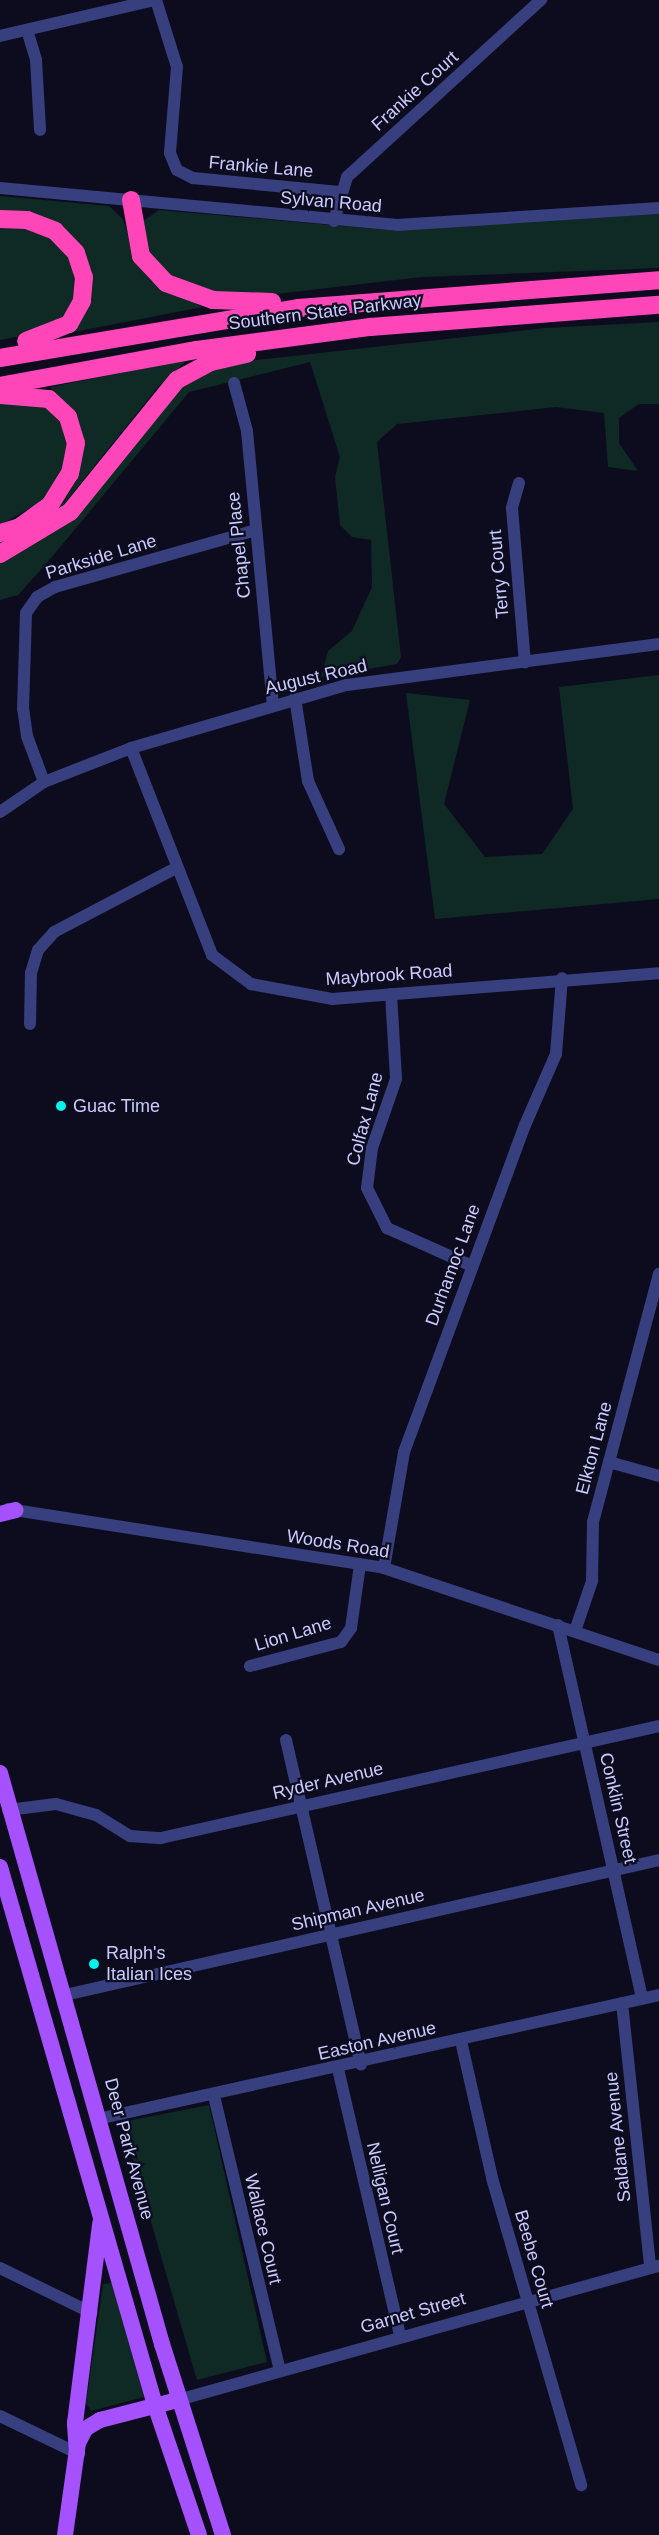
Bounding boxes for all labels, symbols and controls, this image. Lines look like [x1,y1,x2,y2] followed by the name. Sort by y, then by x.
[367,46,463,136] street label: Frankie Court
[208,152,314,182] street label: Frankie Lane
[279,187,383,217] street label: Sylvan Road
[227,289,423,335] street label: Southern State Parkway
[223,491,255,599] street label: Chapel Place
[484,529,514,619] street label: Terry Court
[43,530,159,584] street label: Parkside Lane
[263,655,369,699] street label: August Road
[325,960,453,990] street label: Maybrook Road
[342,1070,388,1168] street label: Colfax Lane
[73,1095,160,1117] place label: Guac Time
[54,1099,68,1113] marker: Guac Time
[421,1201,485,1329] street label: Durhamoc Lane
[571,1399,617,1497] street label: Elkton Lane
[285,1525,391,1563] street label: Woods Road
[252,1612,334,1656] street label: Lion Lane
[595,1750,641,1866] street label: Conklin Street
[270,1758,386,1804] street label: Ryder Avenue
[289,1884,427,1936] street label: Shipman Avenue
[106,1943,192,1986] place label: Ralph's Italian Ices
[87,1957,101,1971] marker: Ralph's Italian Ices
[315,2017,439,2065] street label: Easton Avenue
[600,2070,636,2204] street label: Saldane Avenue
[100,2075,158,2223] street label: Deer Park Avenue
[362,2140,408,2256] street label: Nelligan Court
[240,2172,286,2286] street label: Wallace Court
[510,2207,558,2311] street label: Beebe Court
[358,2288,468,2338] street label: Garnet Street

